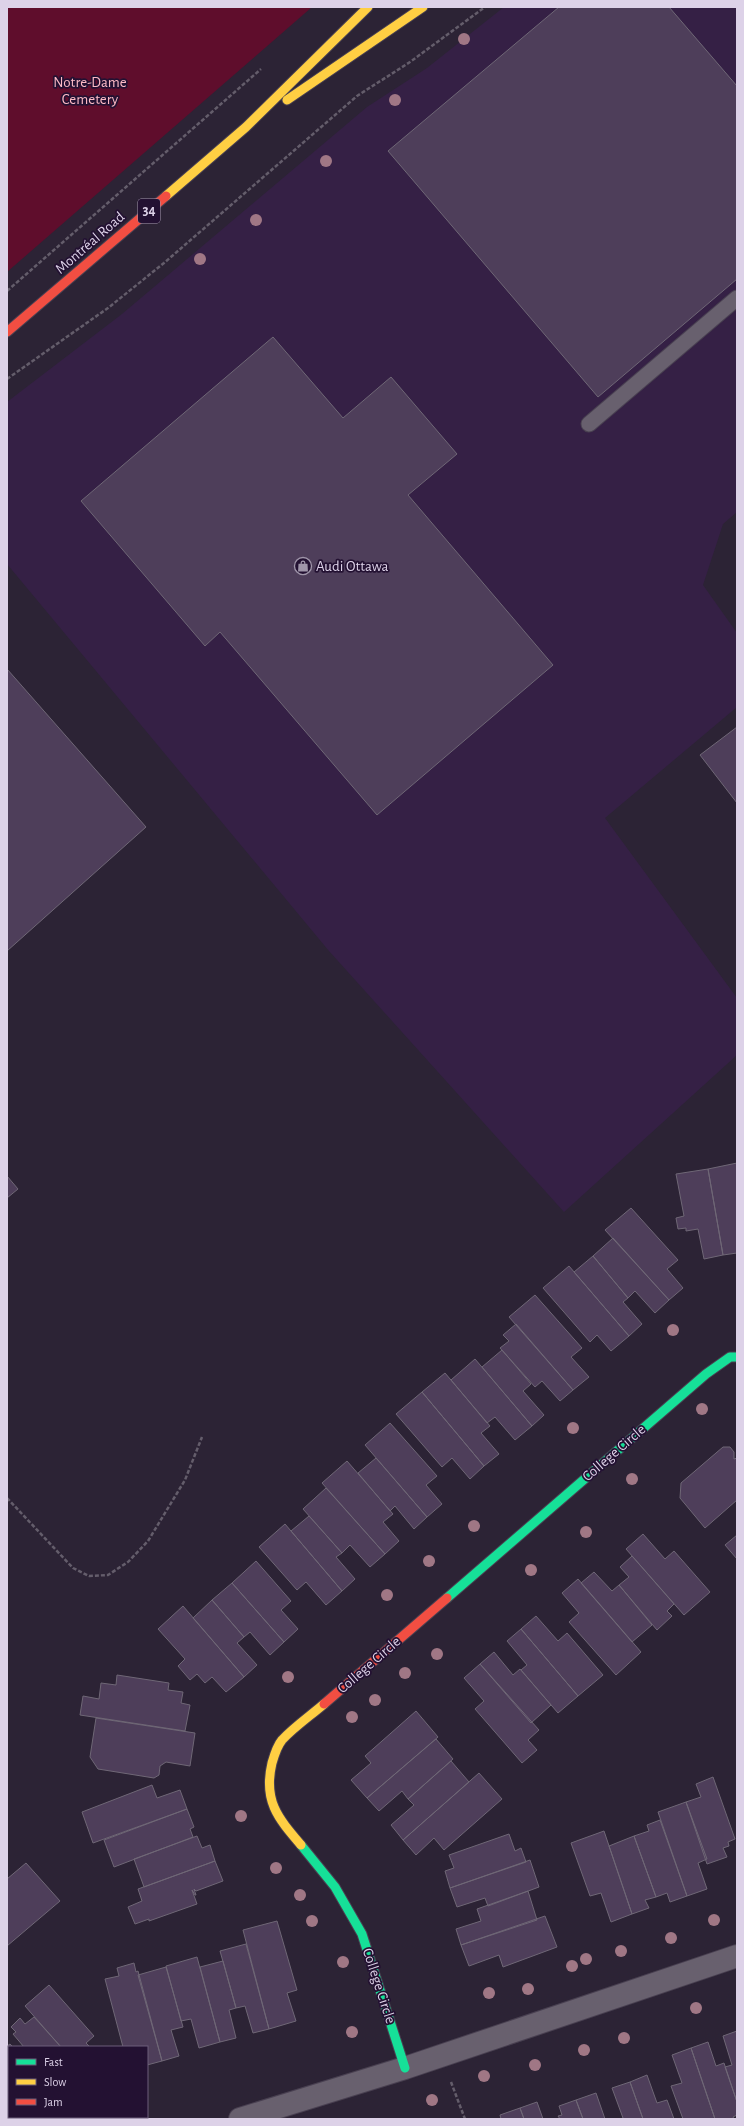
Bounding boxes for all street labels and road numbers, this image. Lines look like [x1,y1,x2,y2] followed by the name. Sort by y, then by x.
[138,199,160,223] road number: 34
[53,209,128,277] street label: Montréal Road
[579,1422,649,1484] street label: College Circle
[334,1634,404,1696] street label: College Circle
[360,1946,398,2026] street label: College Circle

